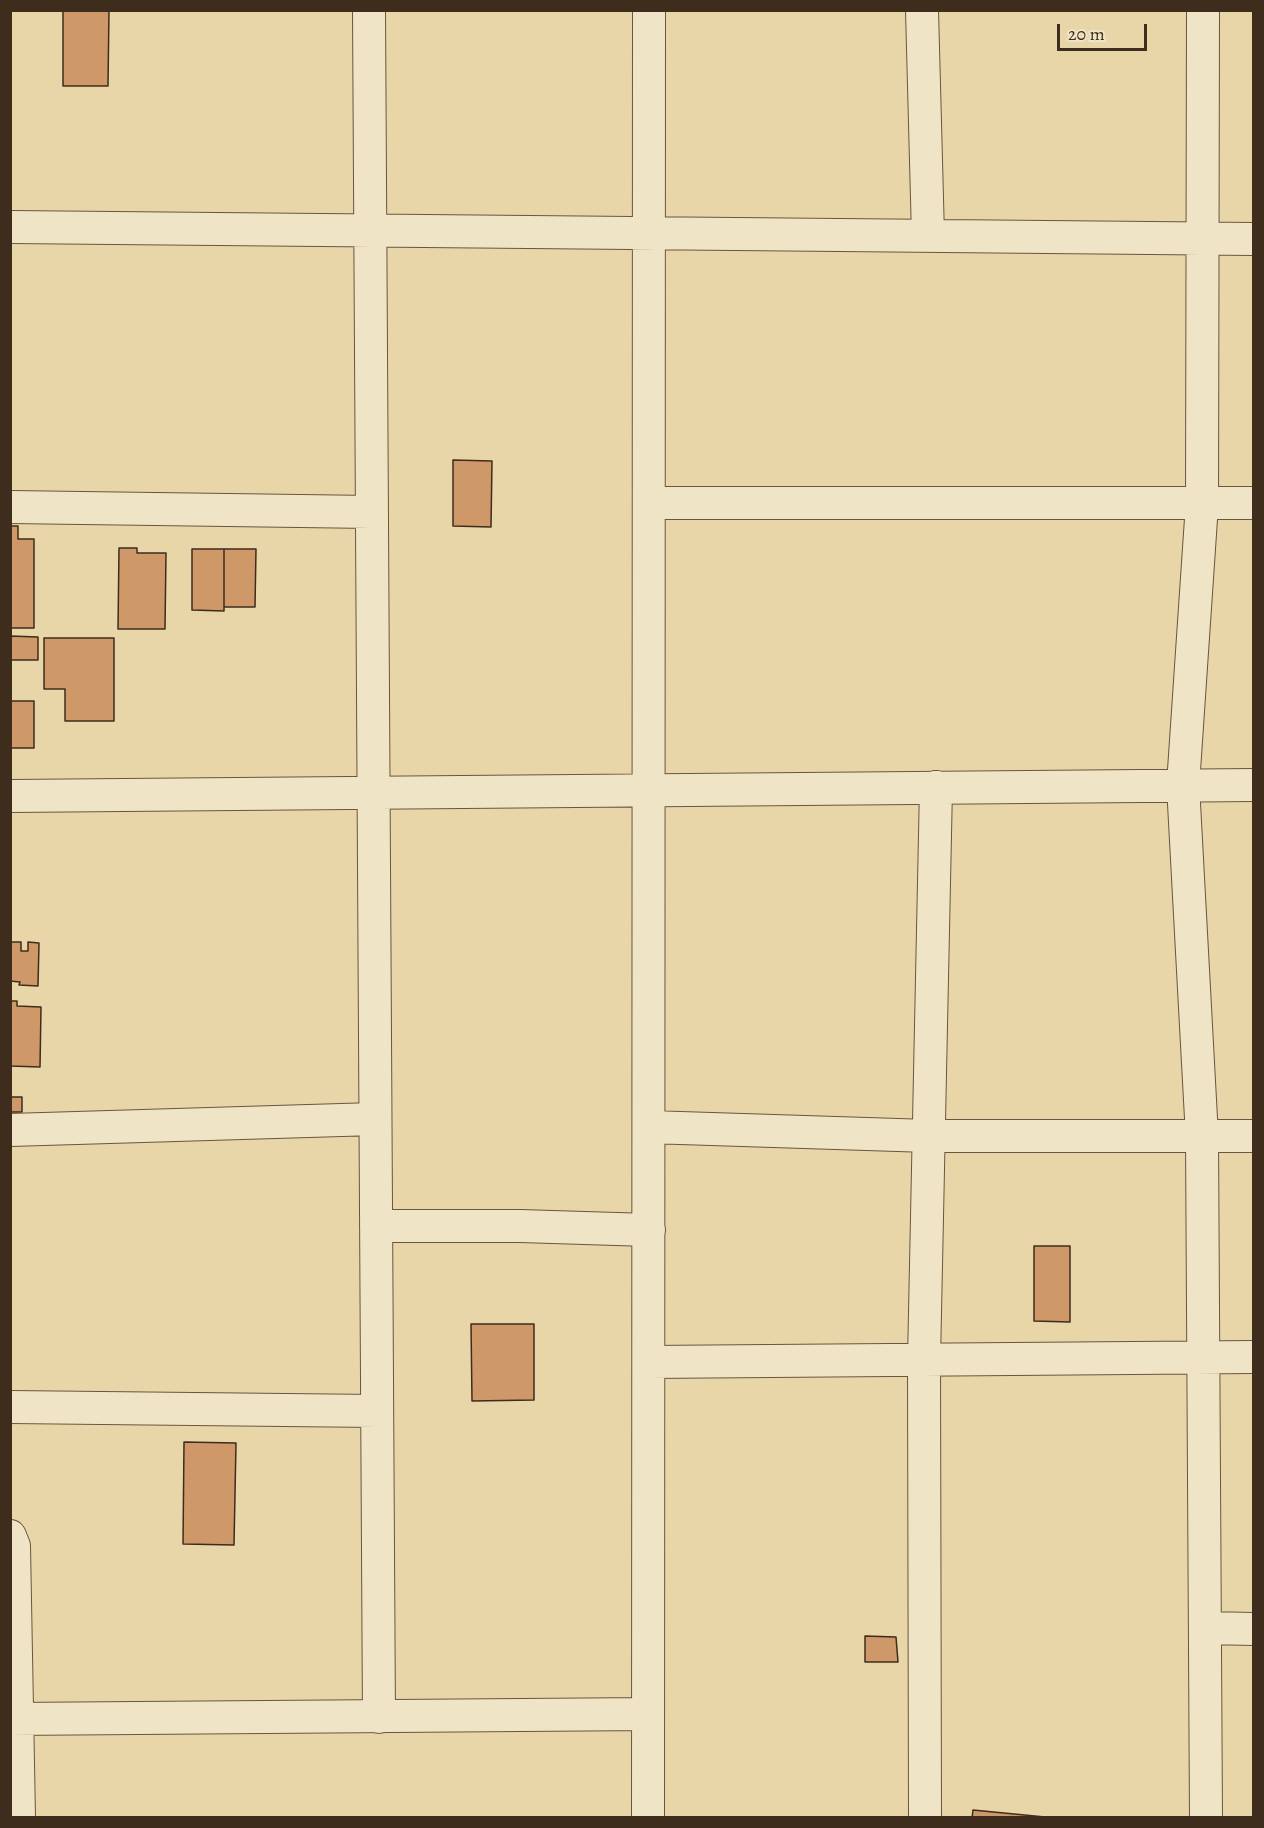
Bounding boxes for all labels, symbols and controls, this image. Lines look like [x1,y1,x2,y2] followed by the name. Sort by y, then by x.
[1060,12,1150,50] scale bar
[1068,22,1105,46] text: 20 m

